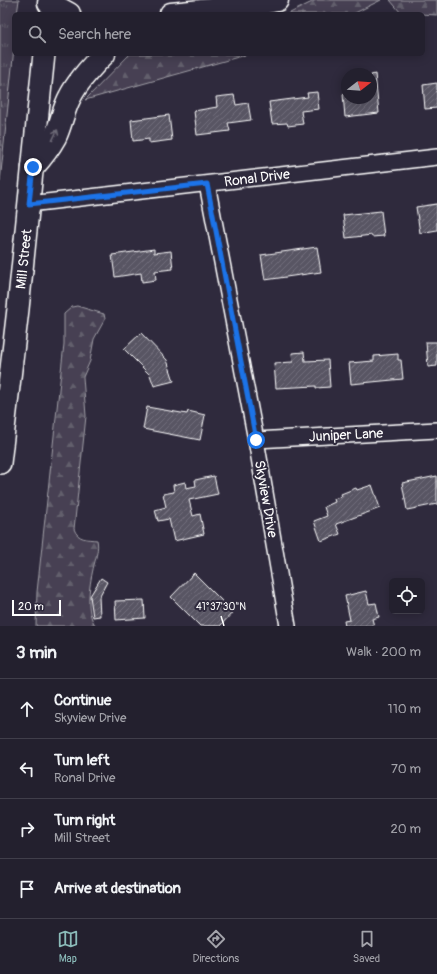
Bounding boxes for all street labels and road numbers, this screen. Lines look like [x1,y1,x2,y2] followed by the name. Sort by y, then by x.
[223,166,291,190] street label: Ronal Drive
[12,228,36,290] street label: Mill Street
[308,425,384,445] street label: Juniper Lane
[251,459,281,539] street label: Skyview Drive

